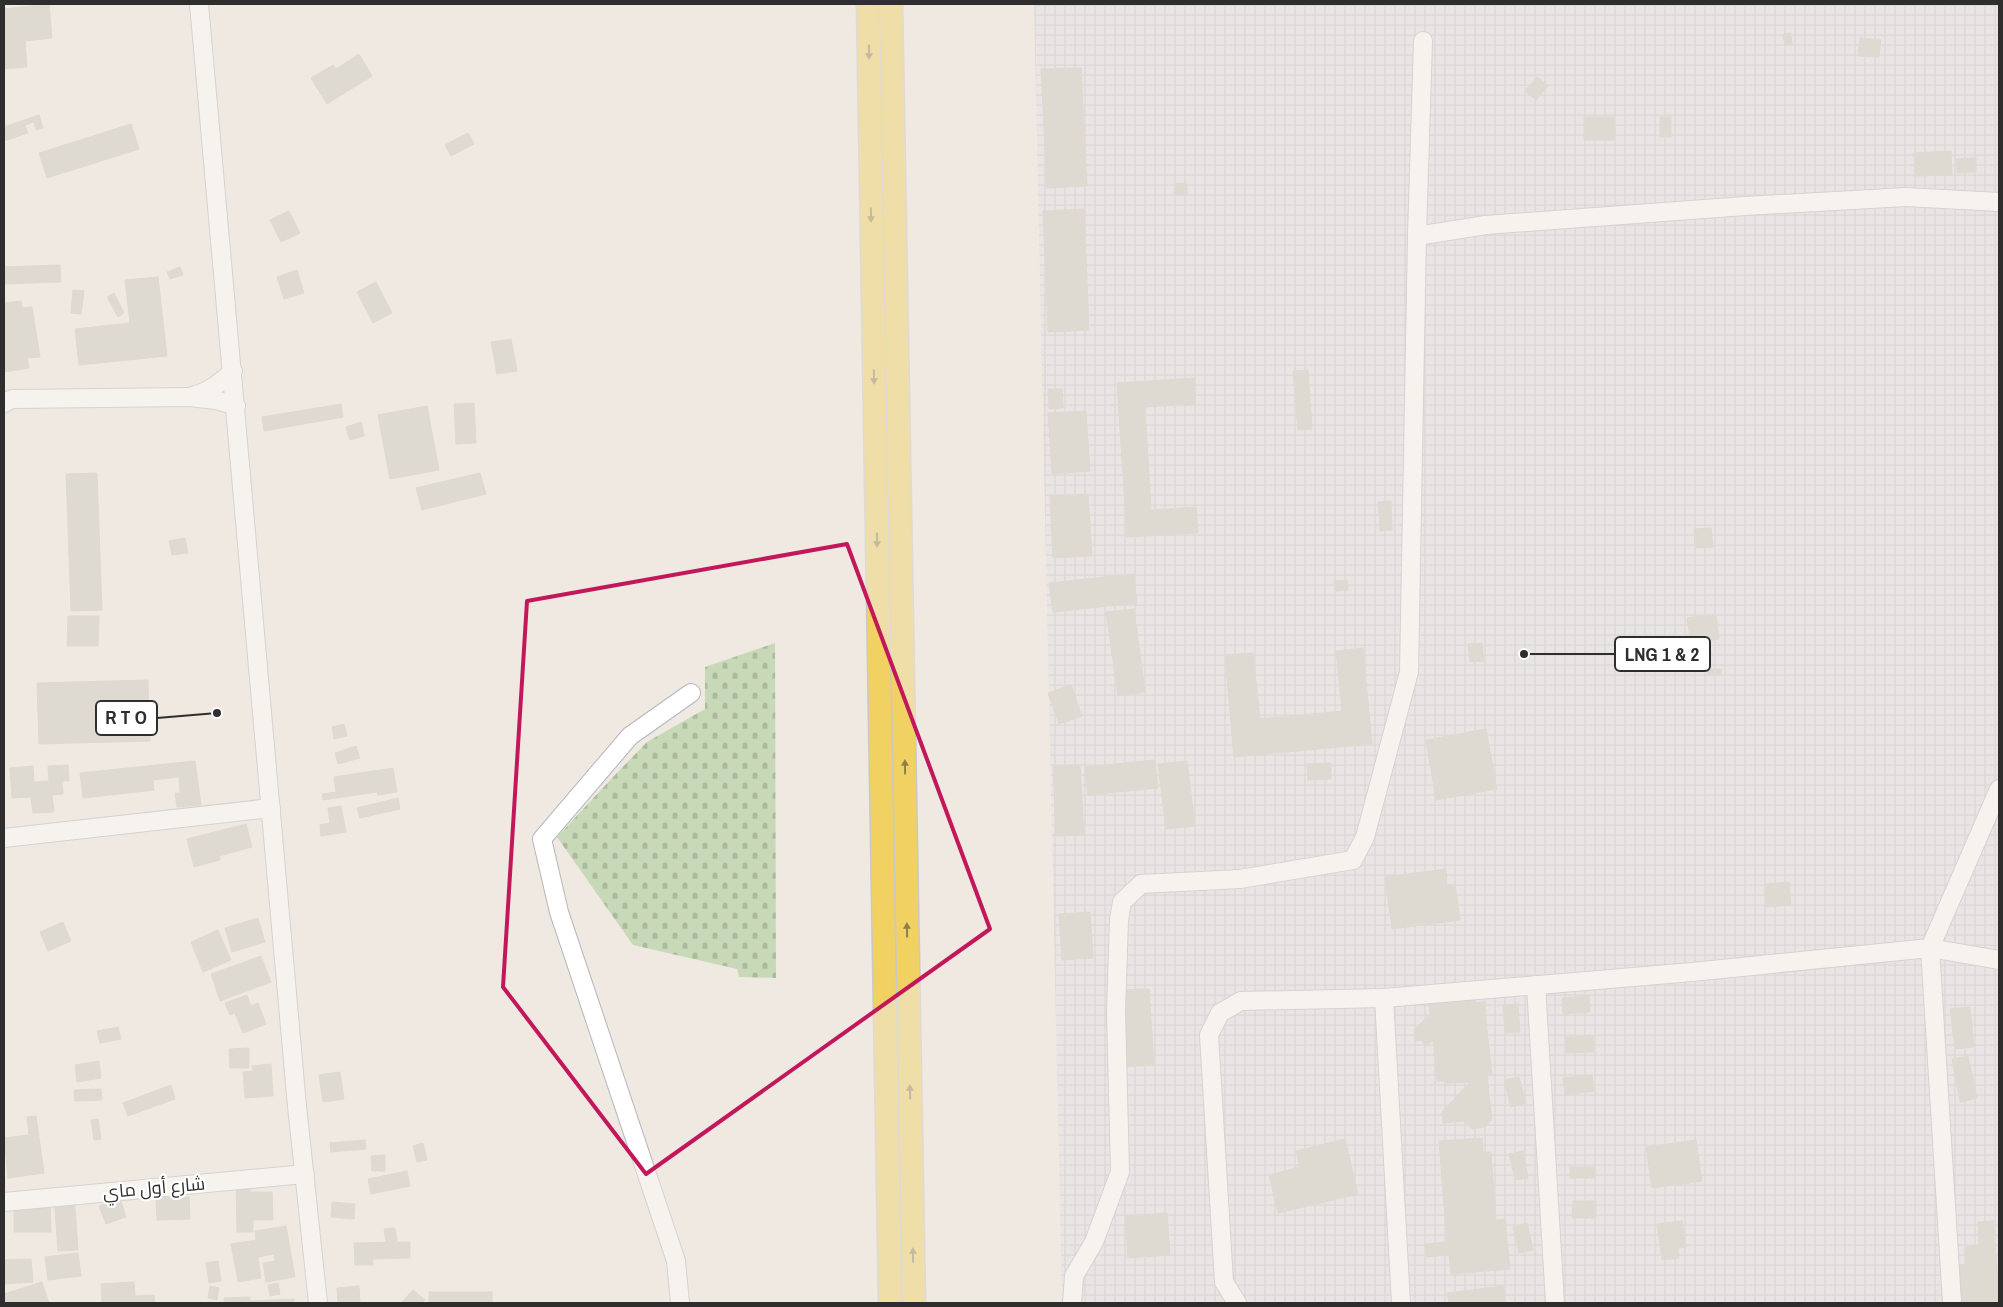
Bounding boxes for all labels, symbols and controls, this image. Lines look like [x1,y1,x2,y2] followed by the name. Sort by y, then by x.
[865,45,873,61] one-way arrow
[867,207,875,223] one-way arrow
[870,370,878,386] one-way arrow
[873,532,881,548] one-way arrow
[1615,637,1710,671] callout: LNG 1 & 2
[1625,641,1700,667] text: LNG 1 & 2
[96,701,157,735] callout: R T O
[105,704,147,730] text: R T O
[901,759,909,775] one-way arrow
[903,921,911,937] one-way arrow
[906,1084,914,1100] one-way arrow
[102,1171,206,1206] street label: شارع أول ماي
[909,1246,917,1262] one-way arrow

